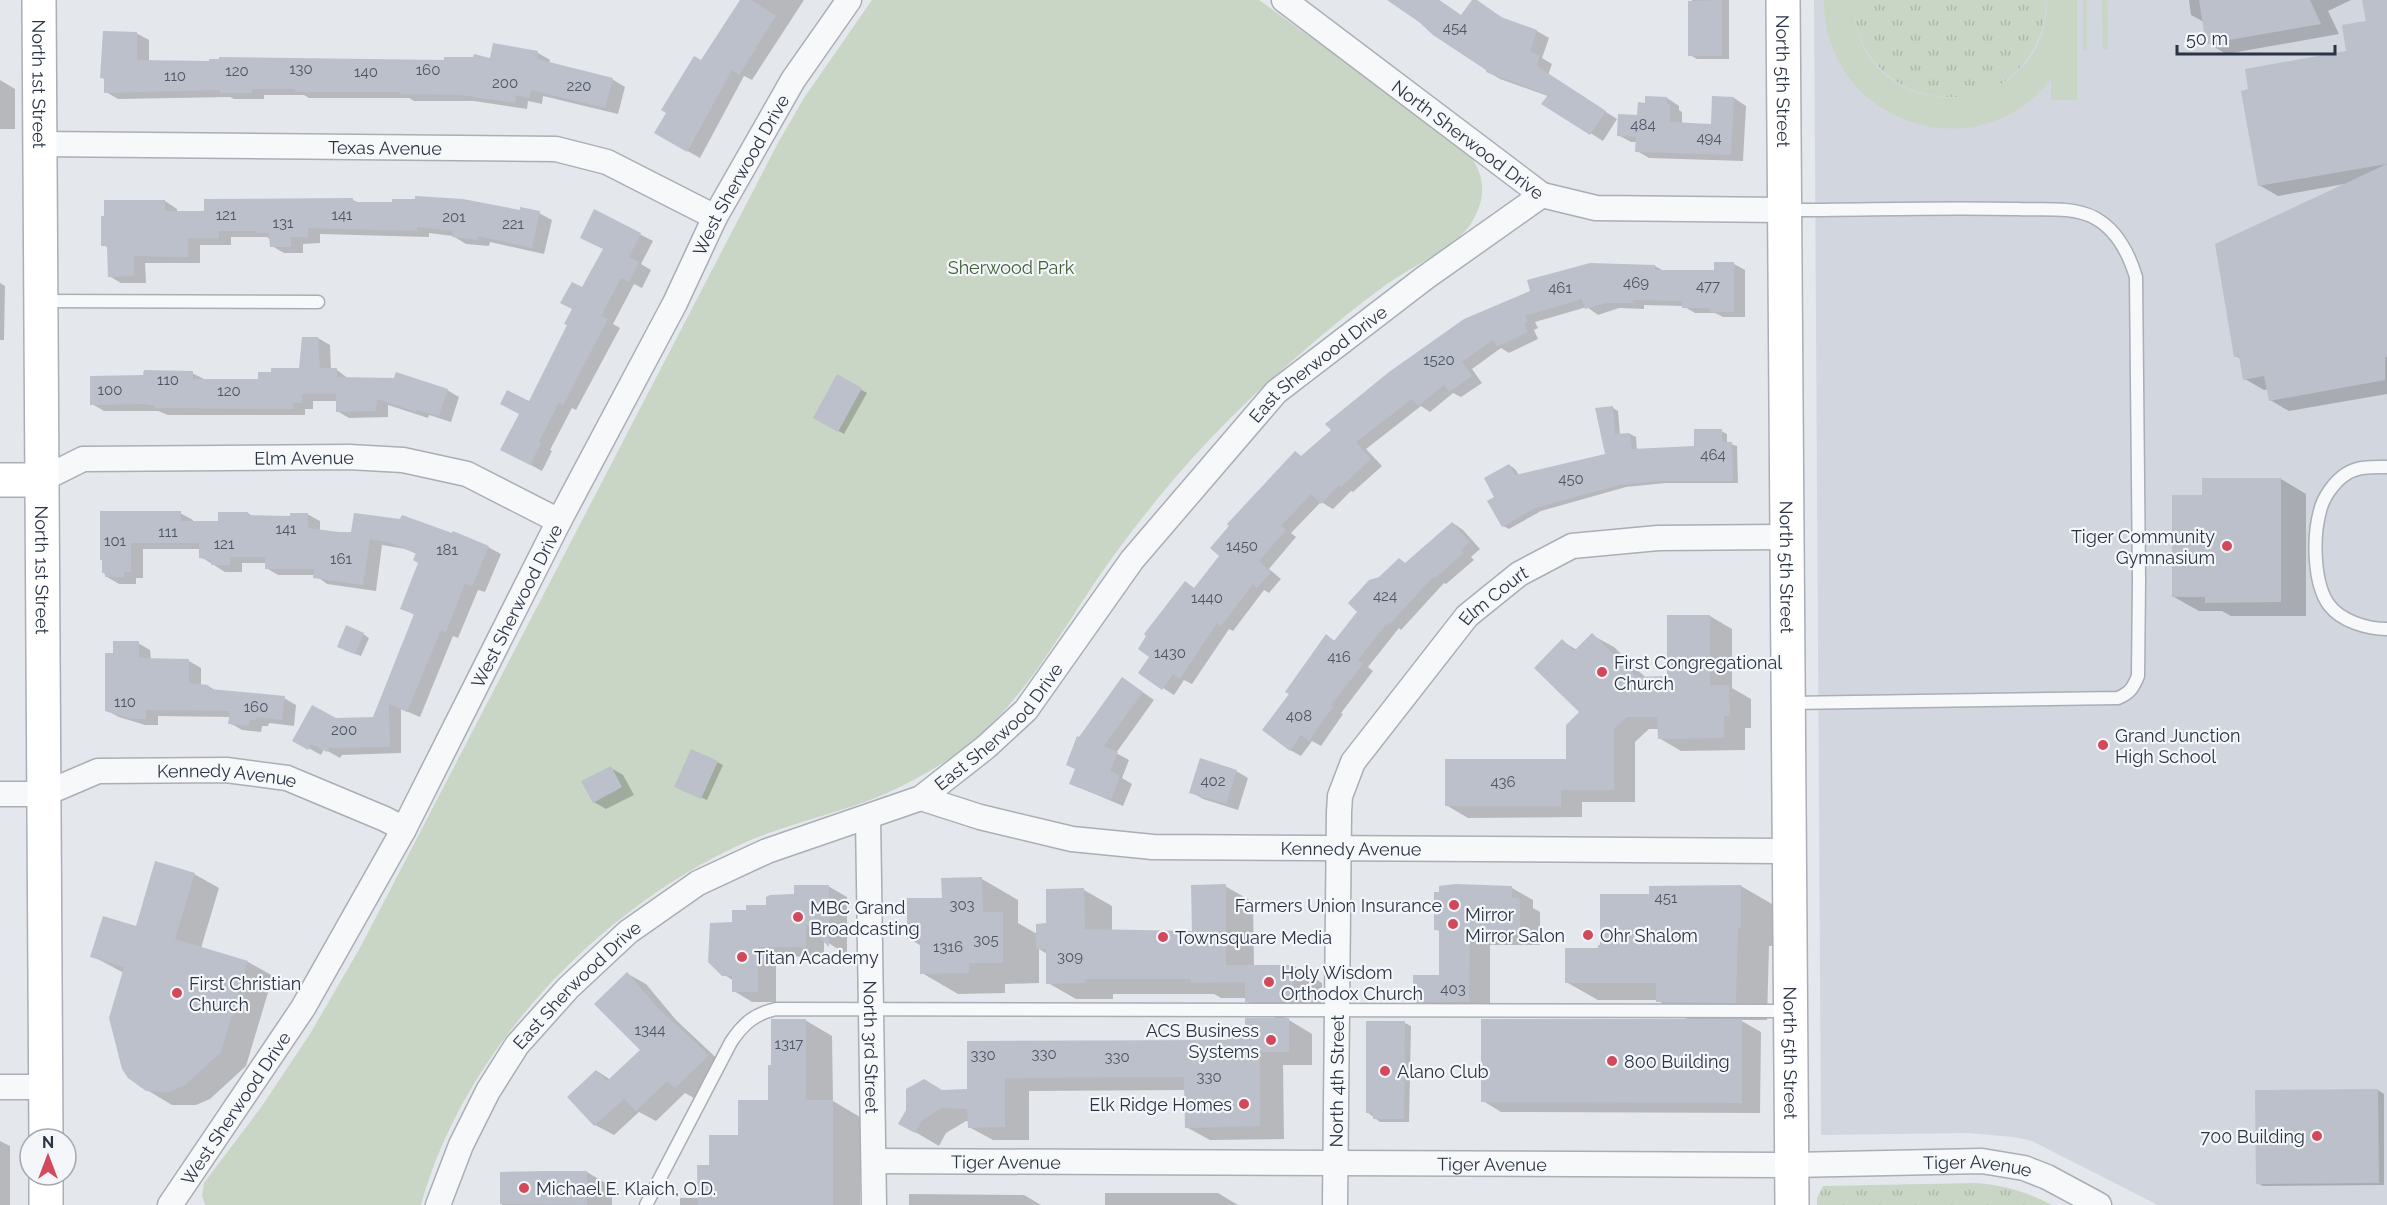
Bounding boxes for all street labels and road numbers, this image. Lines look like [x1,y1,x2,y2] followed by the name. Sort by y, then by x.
[1773,15,1795,147] street label: North 5th Street
[29,19,50,149] street label: North 1st Street
[1388,75,1549,204] street label: North Sherwood Drive
[688,90,793,259] street label: West Sherwood Drive
[328,136,442,158] street label: Texas Avenue
[1244,300,1391,427] street label: East Sherwood Drive
[254,446,354,468] street label: Elm Avenue
[1776,501,1798,633] street label: North 5th Street
[32,505,53,635] street label: North 1st Street
[466,520,566,691] street label: West Sherwood Drive
[1454,561,1531,629] street label: Elm Court
[930,658,1067,794] street label: East Sherwood Drive
[157,759,301,792] street label: Kennedy Avenue
[1280,837,1422,859] street label: Kennedy Avenue
[508,916,645,1053] street label: East Sherwood Drive
[860,980,883,1114] street label: North 3rd Street
[1780,986,1802,1119] street label: North 5th Street
[1325,1014,1347,1148] street label: North 4th Street
[176,1027,295,1189] street label: West Sherwood Drive
[951,1151,1061,1172] street label: Tiger Avenue
[1923,1151,2036,1181] street label: Tiger Avenue
[1437,1153,1547,1174] street label: Tiger Avenue

